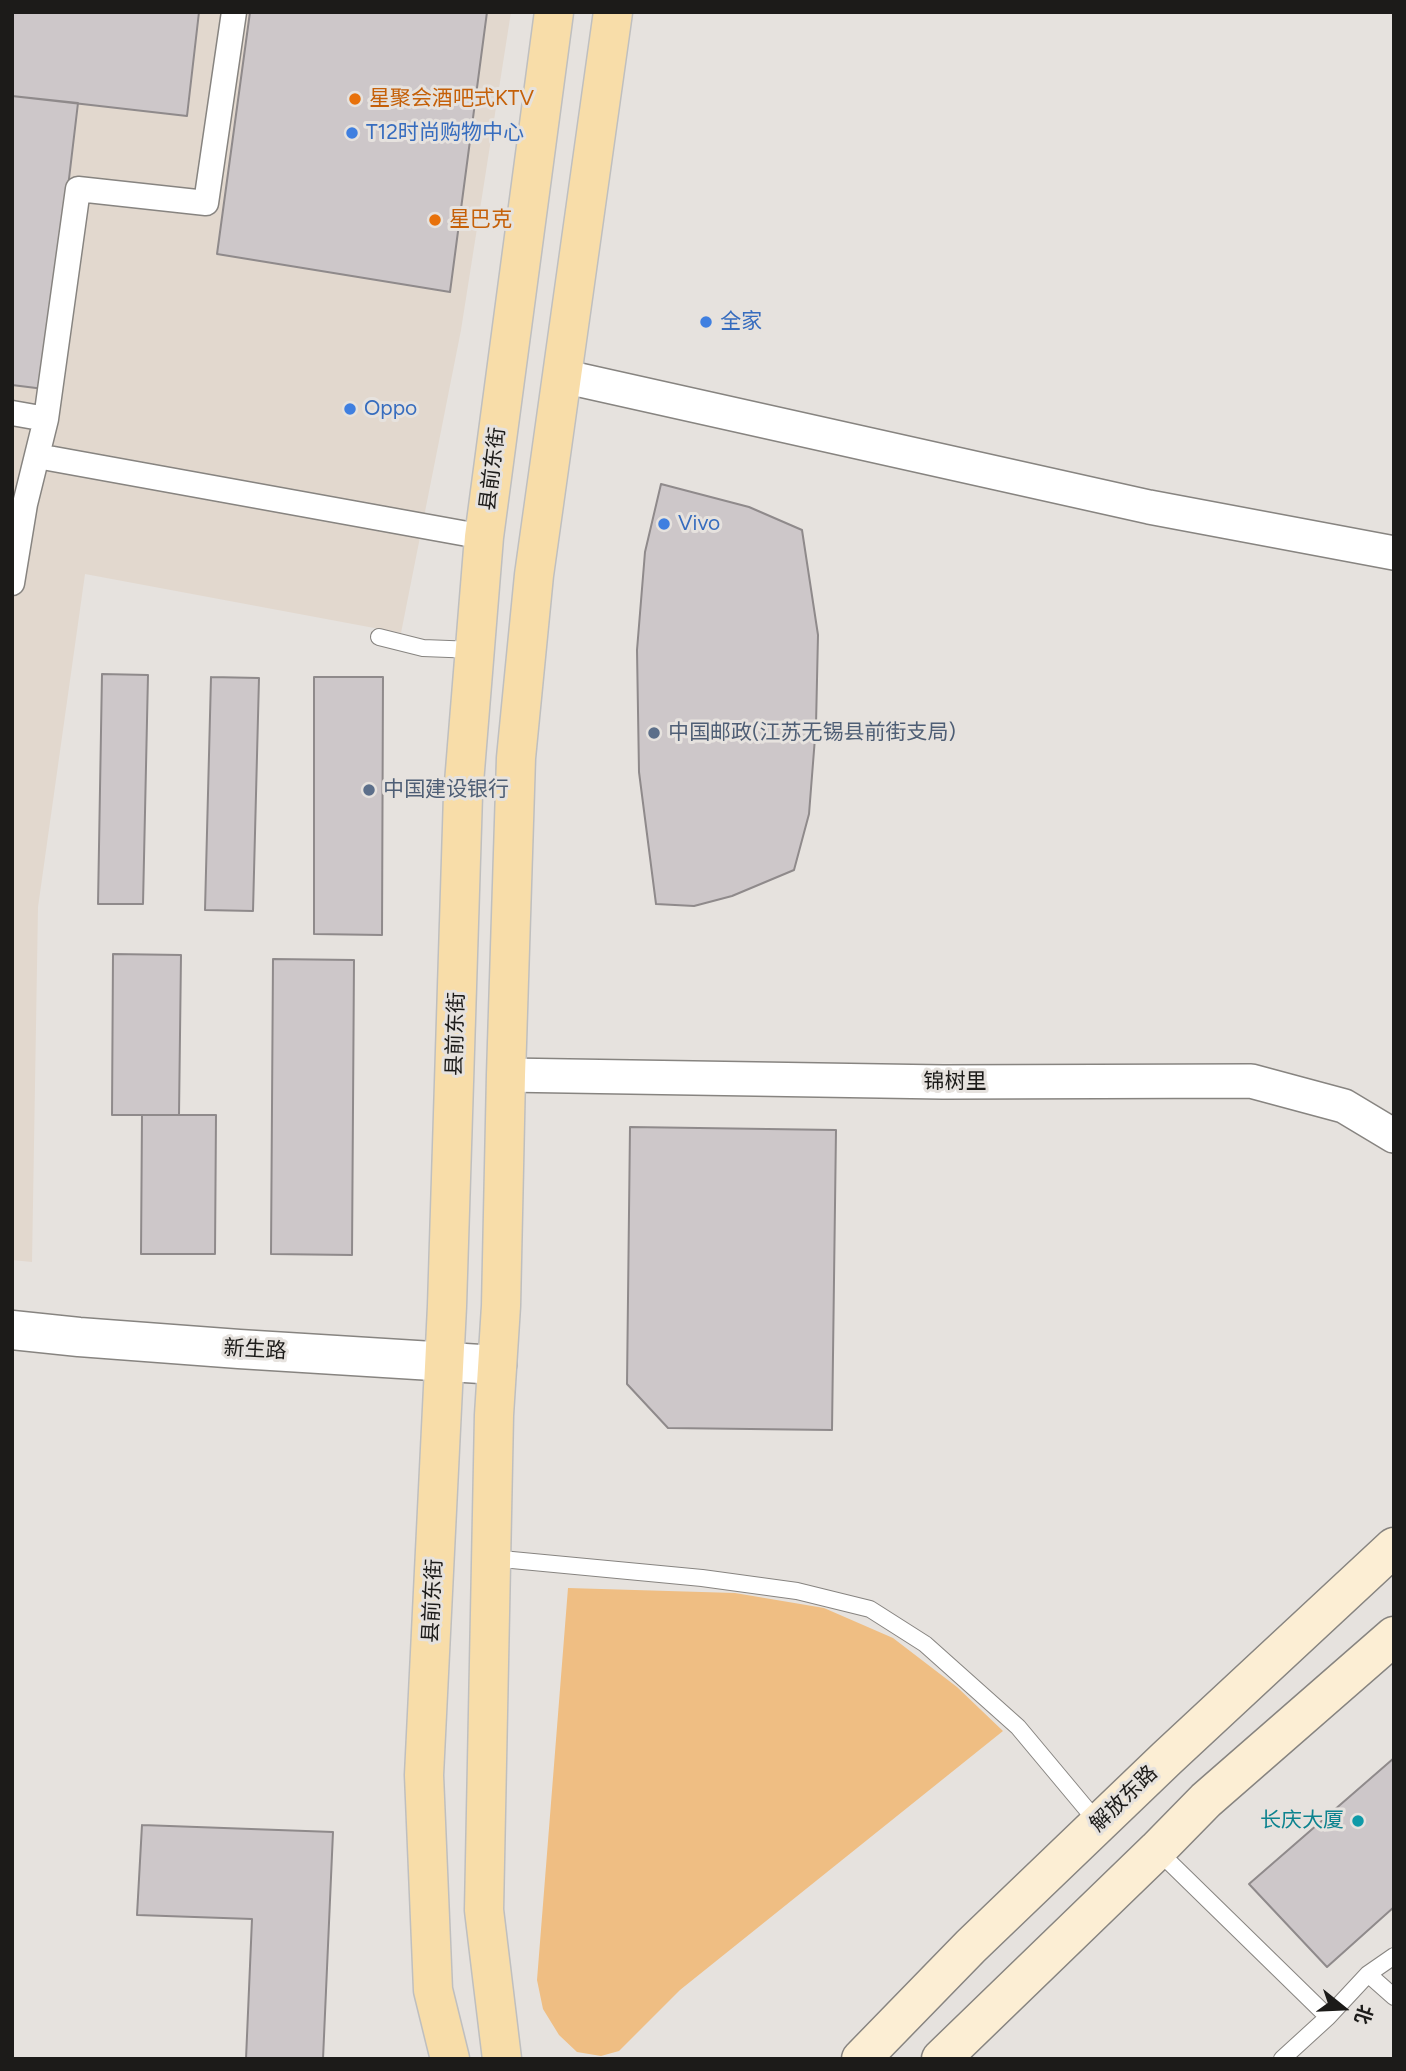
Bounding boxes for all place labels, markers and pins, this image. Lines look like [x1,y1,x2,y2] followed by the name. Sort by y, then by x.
[369,86,534,112] place label: 星聚会酒吧式KTV
[347,91,363,107] marker: 星聚会酒吧式KTV
[366,120,524,146] place label: T12时尚购物中心
[344,125,360,141] marker: T12时尚购物中心
[449,207,512,233] place label: 星巴克
[427,212,443,228] marker: 星巴克
[720,309,762,335] place label: 全家
[698,314,714,330] marker: 全家
[364,396,417,422] place label: Oppo
[342,401,358,417] marker: Oppo
[678,511,720,537] place label: Vivo
[656,516,672,532] marker: Vivo
[668,720,956,746] place label: 中国邮政(江苏无锡县前街支局)
[646,725,662,741] marker: 中国邮政(江苏无锡县前街支局)
[383,777,509,803] place label: 中国建设银行
[361,782,377,798] marker: 中国建设银行
[1260,1808,1344,1834] place label: 长庆大厦
[1350,1813,1366,1829] marker: 长庆大厦

